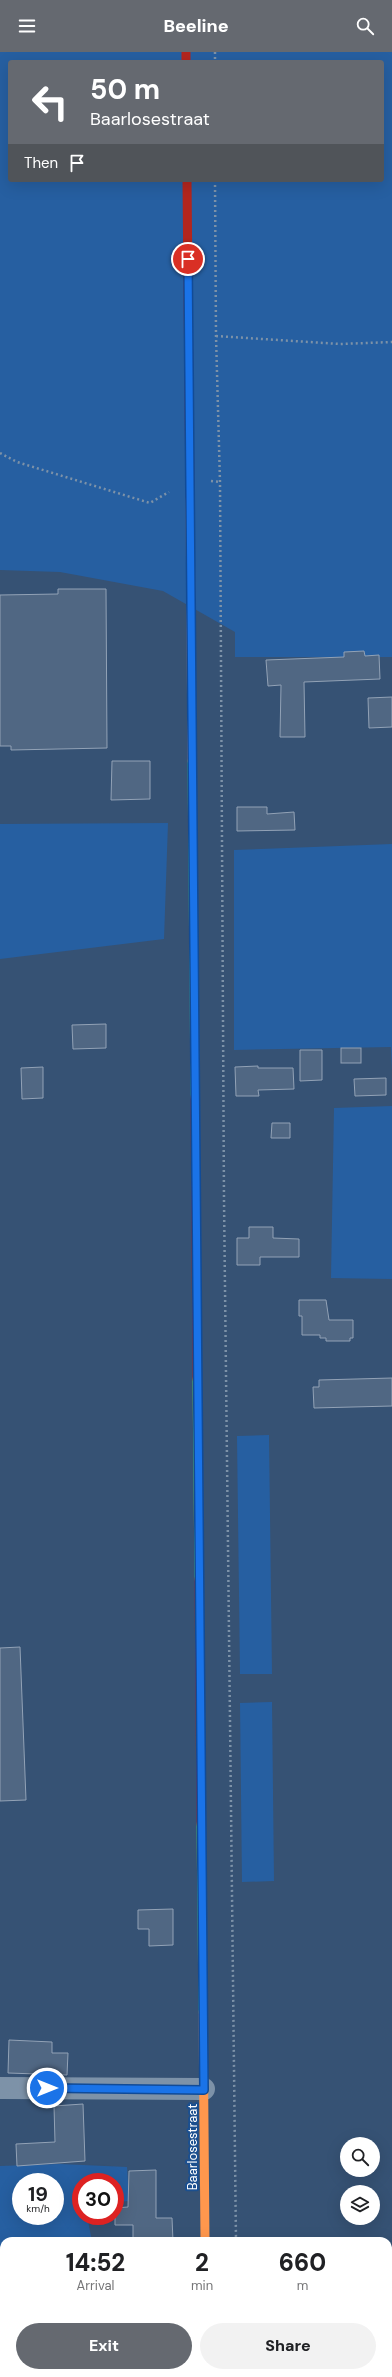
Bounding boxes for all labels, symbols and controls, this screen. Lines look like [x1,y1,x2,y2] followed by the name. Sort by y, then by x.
[163,14,229,38] text: Beeline
[16,15,38,37] icon: menu
[354,15,376,37] icon: search
[90,71,160,108] text: 50 m
[24,76,76,128] icon: left
[90,107,210,131] text: Baarlosestraat
[66,152,88,174] icon: arrive
[24,153,58,173] text: Then
[171,242,205,276] pin
[177,248,199,270] icon: arrive
[26,2067,68,2109] position arrow
[184,2104,201,2190] street label: Baarlosestraat
[340,2137,380,2225] map controls
[340,2137,380,2177] button: search
[72,2173,124,2225] speed limit sign: 30
[28,2181,48,2207] text: 19
[340,2185,380,2225] button: layers
[26,2202,50,2215] text: km/h
[66,2247,125,2278] text: 14:52
[195,2247,209,2278] text: 2
[279,2247,326,2278] text: 660
[77,2277,114,2294] text: Arrival
[191,2277,213,2294] text: min
[297,2277,308,2294] text: m
[16,2323,192,2369] button: Exit
[200,2323,376,2369] button: Share

